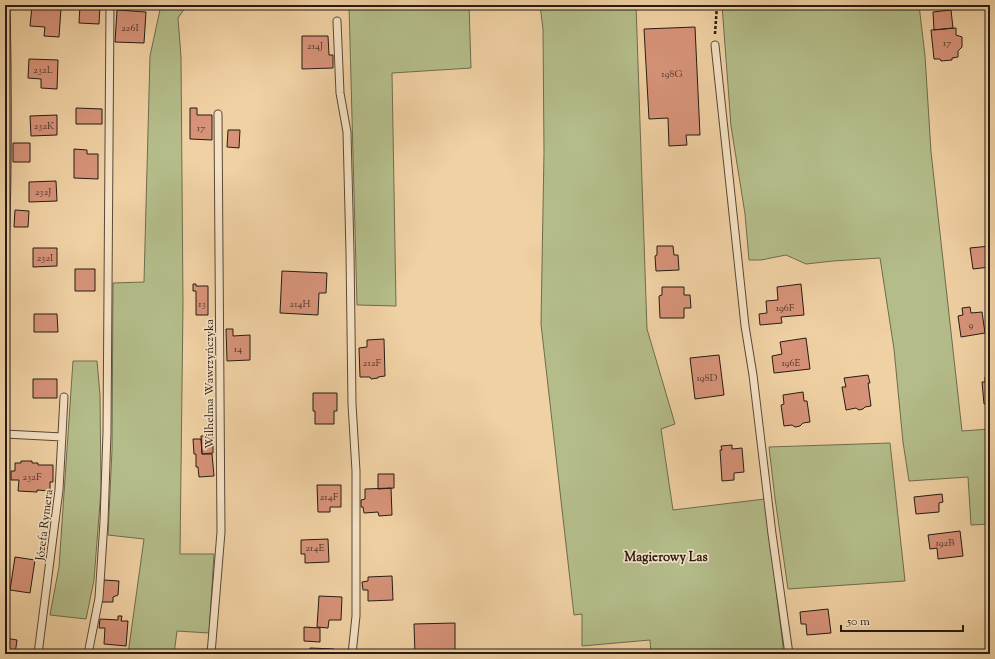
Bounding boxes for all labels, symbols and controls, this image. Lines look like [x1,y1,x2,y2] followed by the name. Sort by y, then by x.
[121,21,140,36] house number: 226I
[943,36,951,51] house number: 17
[307,39,323,54] house number: 214J
[33,63,53,78] house number: 232L
[661,67,683,82] house number: 198G
[34,119,55,134] house number: 232K
[197,121,205,136] house number: 17
[35,185,51,200] house number: 232J
[37,251,54,266] house number: 232I
[198,297,206,312] house number: 13
[289,297,311,312] house number: 214H
[776,301,795,316] house number: 196F
[201,318,219,449] street label: Wilhelma Wawrzyńczyka
[969,318,974,333] house number: 9
[234,342,242,357] house number: 14
[363,356,382,371] house number: 212F
[781,356,801,371] house number: 196E
[696,371,718,386] house number: 198D
[23,470,42,485] house number: 232F
[32,488,58,563] street label: Józefa Rymera
[320,490,339,505] house number: 214F
[935,536,955,551] house number: 192B
[305,541,325,556] house number: 214E
[624,549,708,567] district label: Magierowy Las
[841,607,963,633] scale bar
[846,613,870,631] text: 50 m

